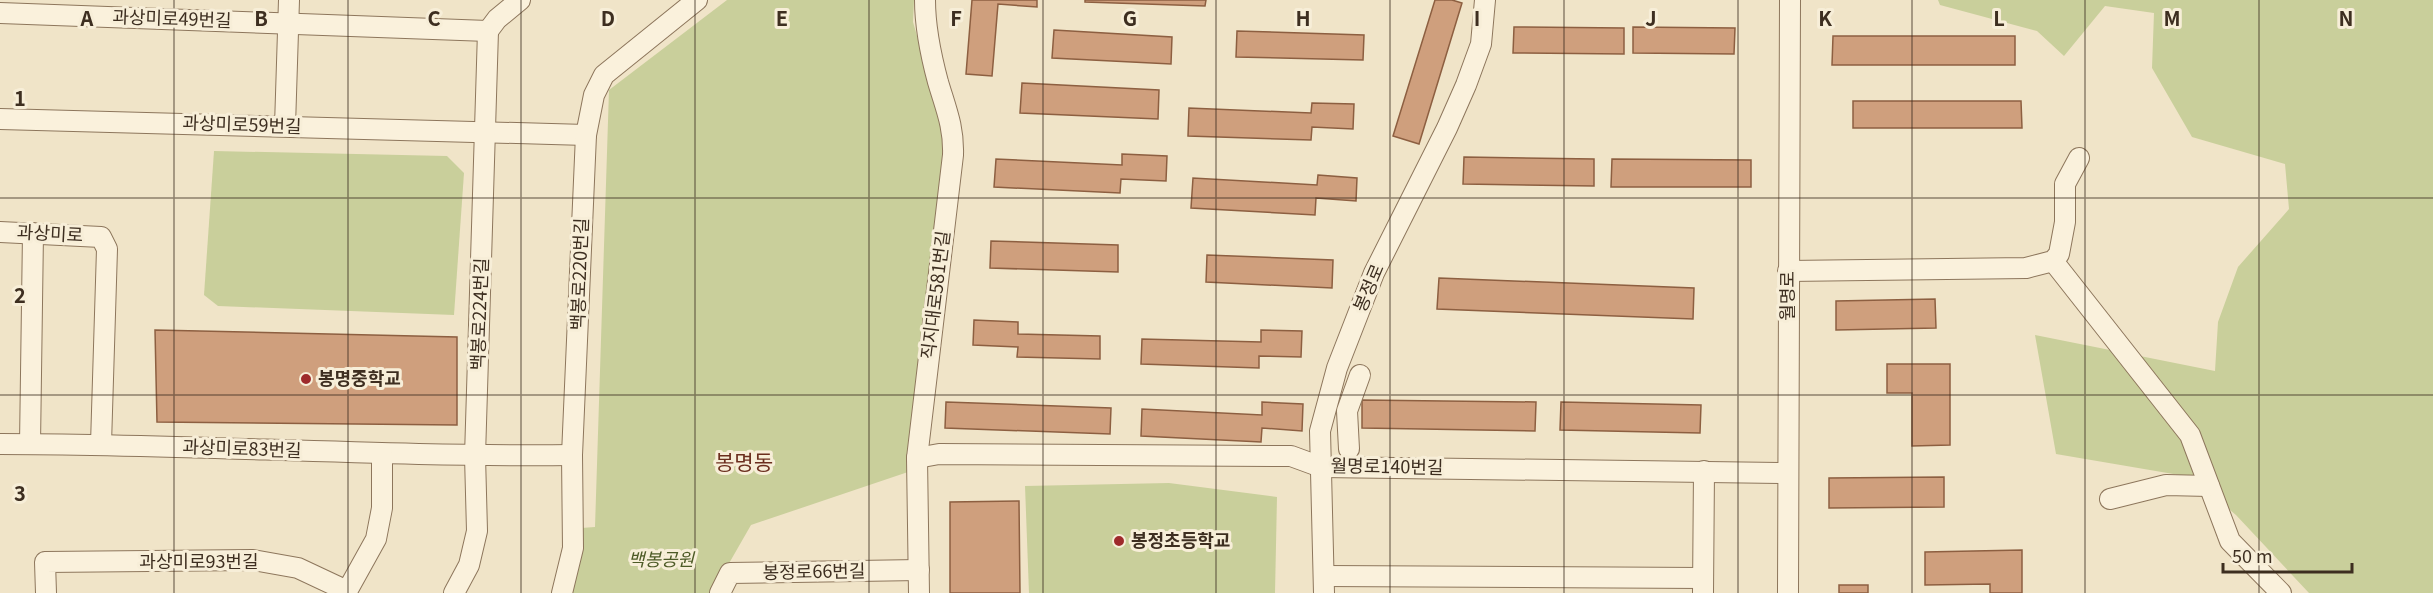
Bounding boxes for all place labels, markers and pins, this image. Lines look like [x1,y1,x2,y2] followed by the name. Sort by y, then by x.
[318,364,401,390] place label: 봉명중학교
[299,372,313,386] marker: 봉명중학교
[1131,526,1230,552] place label: 봉정초등학교
[1112,534,1126,548] marker: 봉정초등학교

